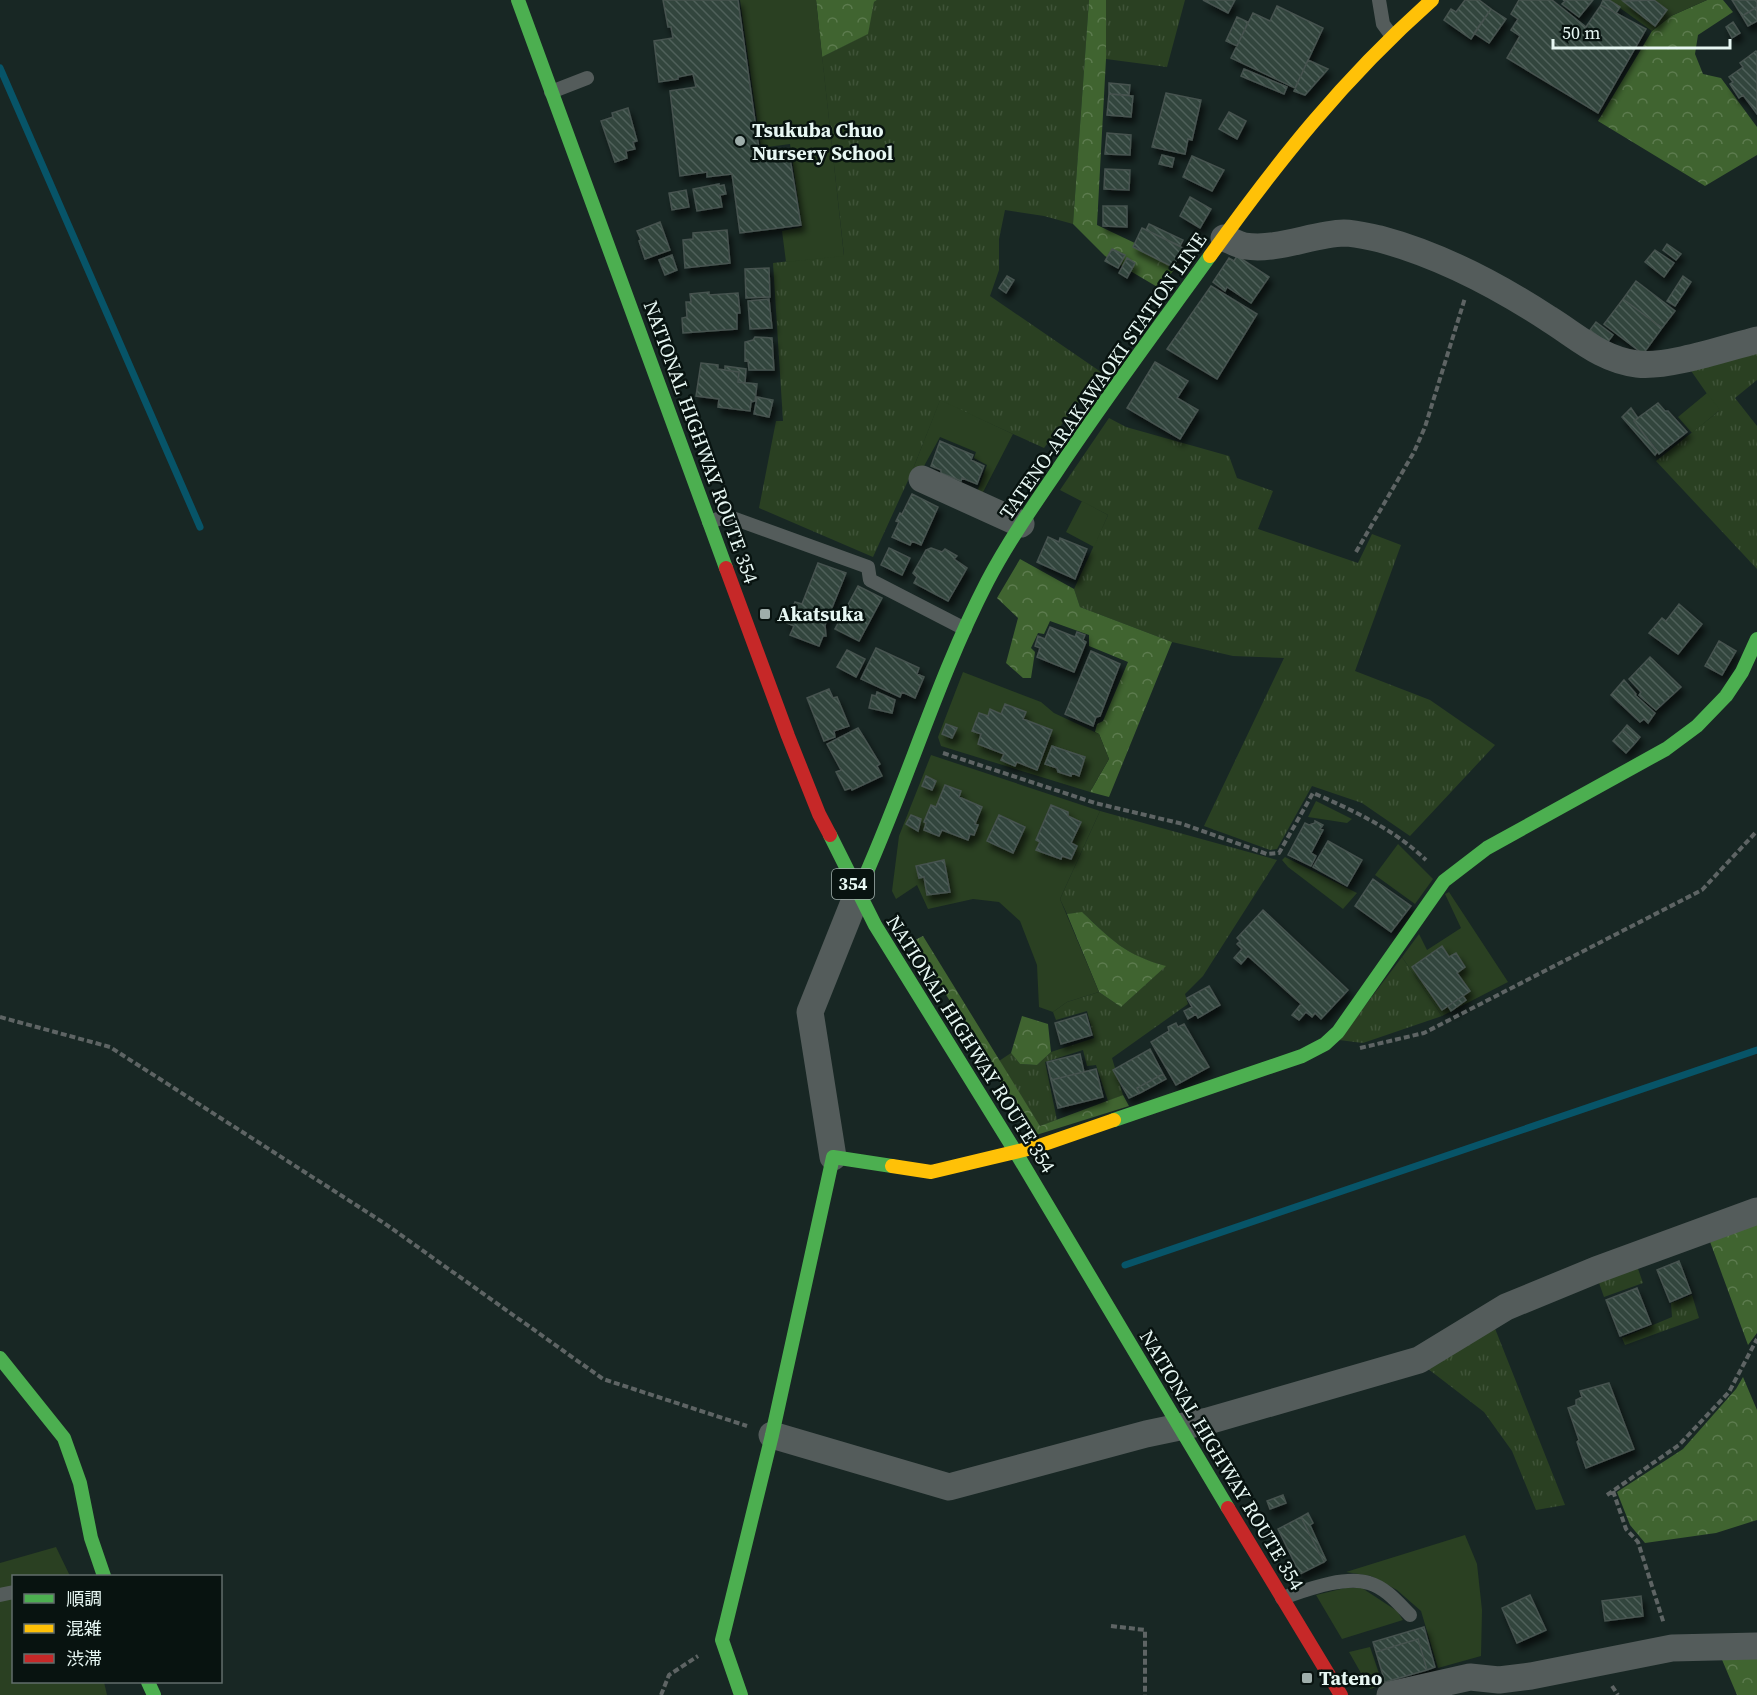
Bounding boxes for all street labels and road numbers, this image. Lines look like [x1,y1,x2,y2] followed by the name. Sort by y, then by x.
[993,227,1213,525] street label: TATENO-ARAKAWAOKI STATION LINE
[637,297,765,587] street label: NATIONAL HIGHWAY ROUTE 354
[832,869,874,899] road number: 354
[880,910,1062,1178] street label: NATIONAL HIGHWAY ROUTE 354
[1133,1325,1311,1595] street label: NATIONAL HIGHWAY ROUTE 354

